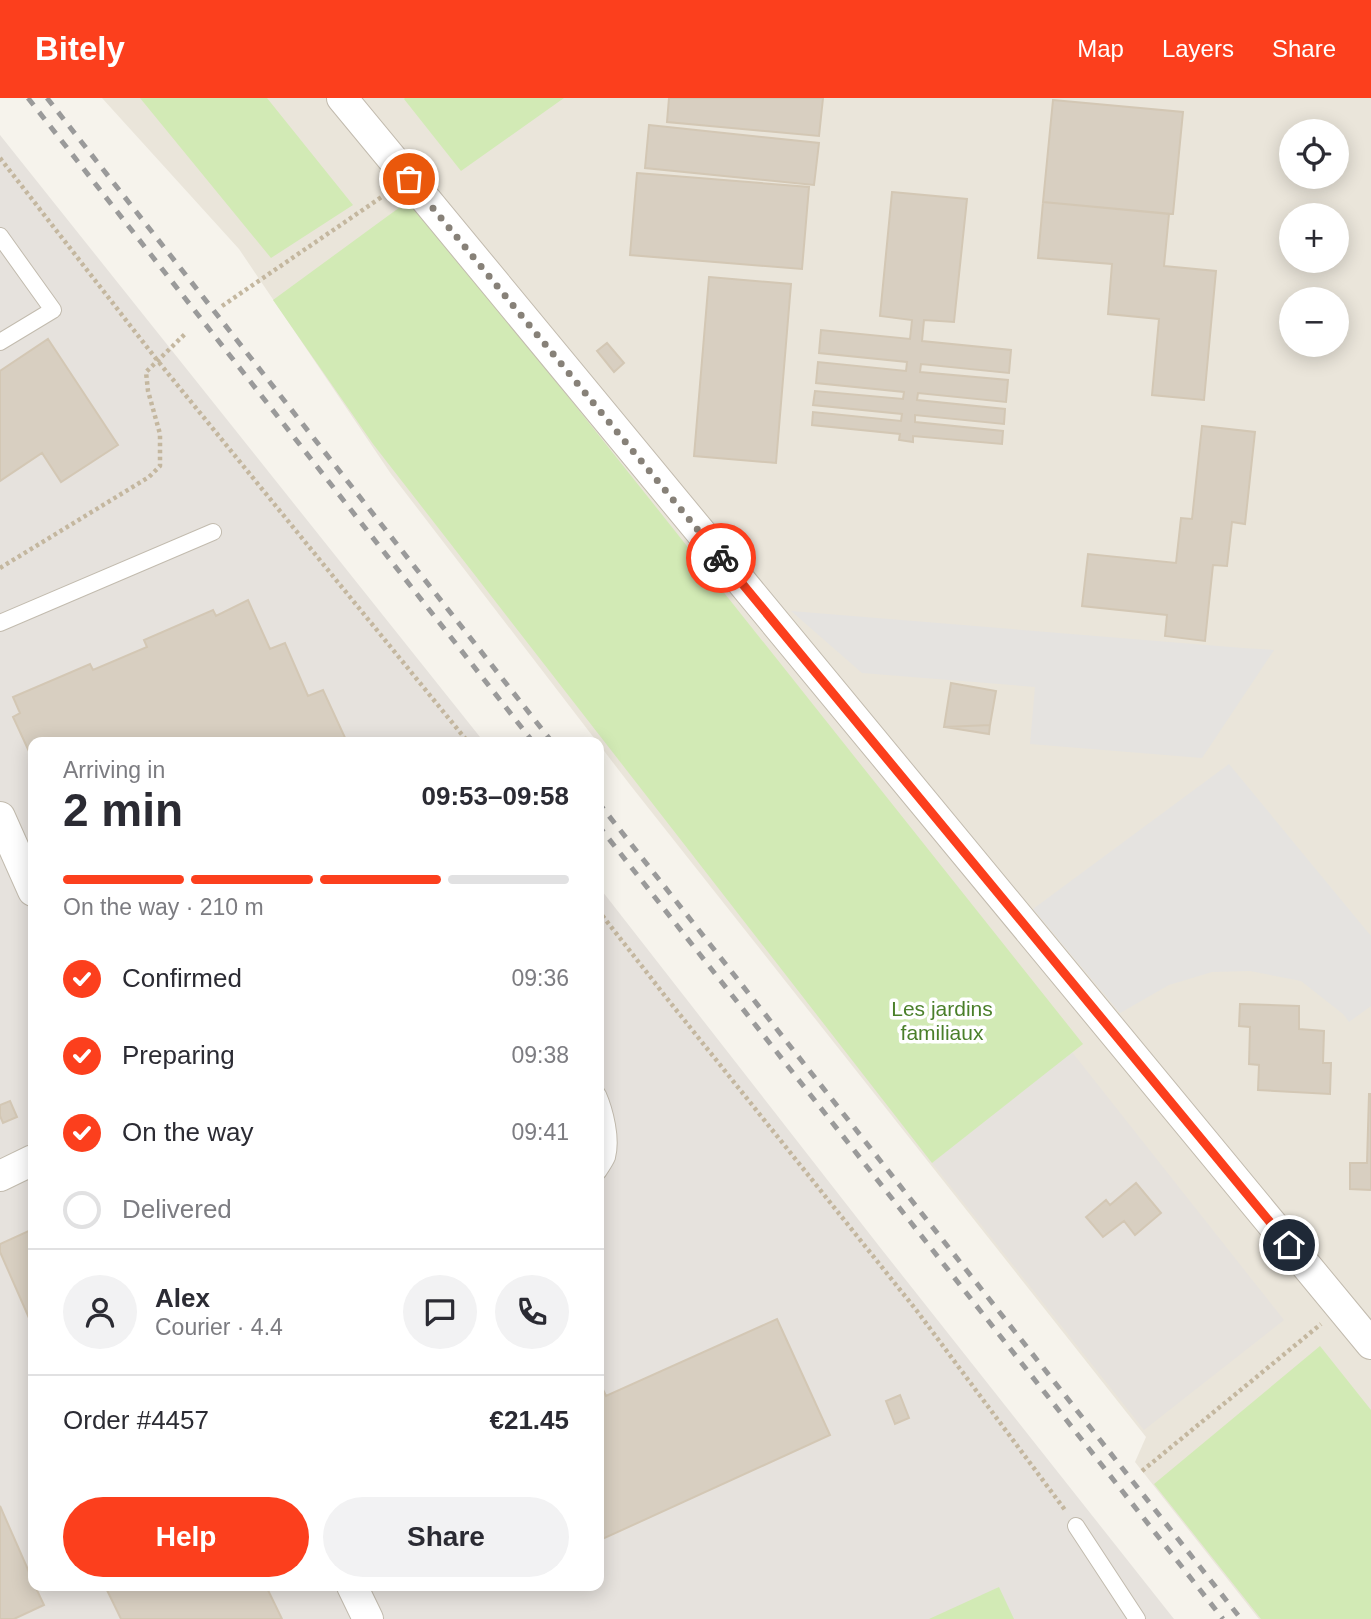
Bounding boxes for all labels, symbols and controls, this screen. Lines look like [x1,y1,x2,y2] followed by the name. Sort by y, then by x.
[35,30,125,67] text: Bitely
[1077,35,1124,62] text: Map
[1162,35,1234,62] text: Layers
[1272,35,1336,62] text: Share
[1279,119,1349,357] map controls
[1279,119,1349,189] button: locate
[379,149,439,209] pin
[390,160,428,198] icon: bag
[1279,203,1349,273] button: +
[1279,287,1349,357] button: −
[686,523,756,593] courier
[702,539,740,577] icon: bike
[63,757,165,783] text: Arriving in
[422,781,569,811] text: 09:53–09:58
[63,784,183,836] text: 2 min
[63,894,264,920] text: On the way · 210 m
[63,960,101,998] icon: check
[122,963,242,993] text: Confirmed
[511,965,569,991] text: 09:36
[891,997,993,1044] park label: Les jardins familiaux
[63,1037,101,1075] icon: check
[122,1040,235,1070] text: Preparing
[511,1042,569,1068] text: 09:38
[63,1114,101,1152] icon: check
[122,1117,254,1147] text: On the way
[511,1119,569,1145] text: 09:41
[122,1194,232,1224] text: Delivered
[1259,1215,1319,1275] pin
[1270,1226,1308,1264] icon: home
[63,1275,137,1349] button: person
[403,1275,477,1349] button: chat
[495,1275,569,1349] button: phone
[155,1283,210,1313] text: Alex
[155,1314,283,1340] text: Courier · 4.4
[63,1405,209,1435] text: Order #4457
[489,1405,569,1435] text: €21.45
[63,1497,309,1577] button: Help
[323,1497,569,1577] button: Share

